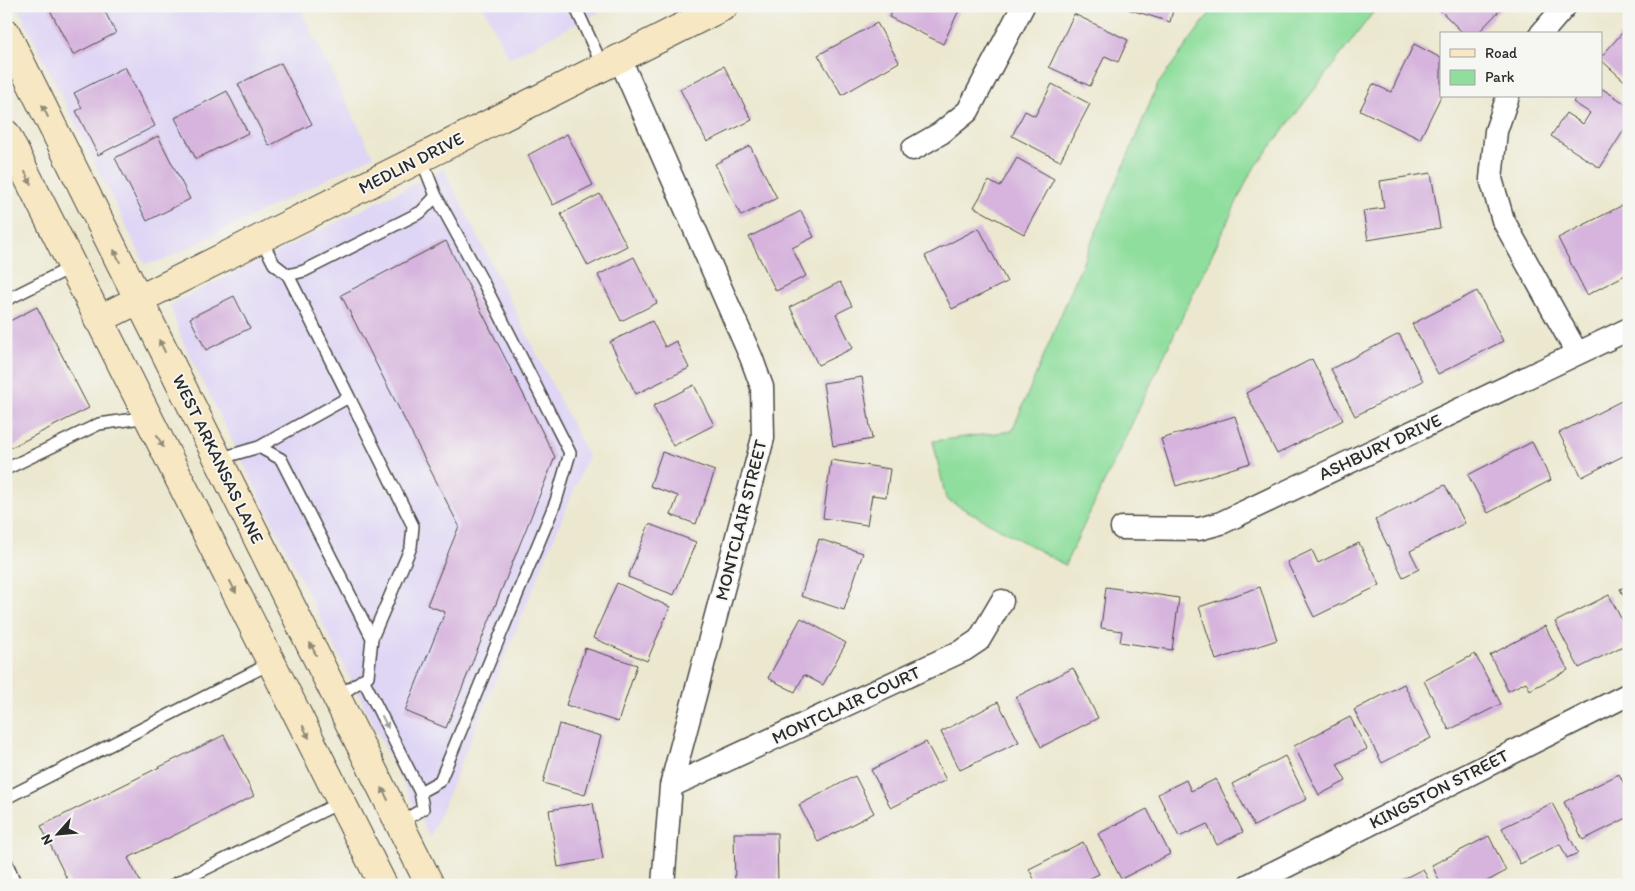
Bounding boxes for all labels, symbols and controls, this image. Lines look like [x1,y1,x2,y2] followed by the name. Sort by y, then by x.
[1440,32,1602,98] legend
[1485,44,1518,62] text: Road
[1485,68,1515,86] text: Park
[41,104,49,118] one-way arrow
[355,127,467,199] street label: MEDLIN DRIVE
[24,171,32,185] one-way arrow
[113,249,121,264] one-way arrow
[158,339,166,354] one-way arrow
[167,371,269,547] street label: WEST ARKANSAS LANE
[1315,409,1445,485] street label: ASHBURY DRIVE
[156,434,164,449] one-way arrow
[710,437,772,603] street label: MONTCLAIR STREET
[229,580,237,594] one-way arrow
[309,641,317,656] one-way arrow
[768,661,924,749] street label: MONTCLAIR COURT
[381,715,389,729] one-way arrow
[302,725,310,739] one-way arrow
[1366,744,1512,834] street label: KINGSTON STREET
[381,787,389,801] one-way arrow
[32,808,82,858] north arrow
[37,832,57,848] text: N

